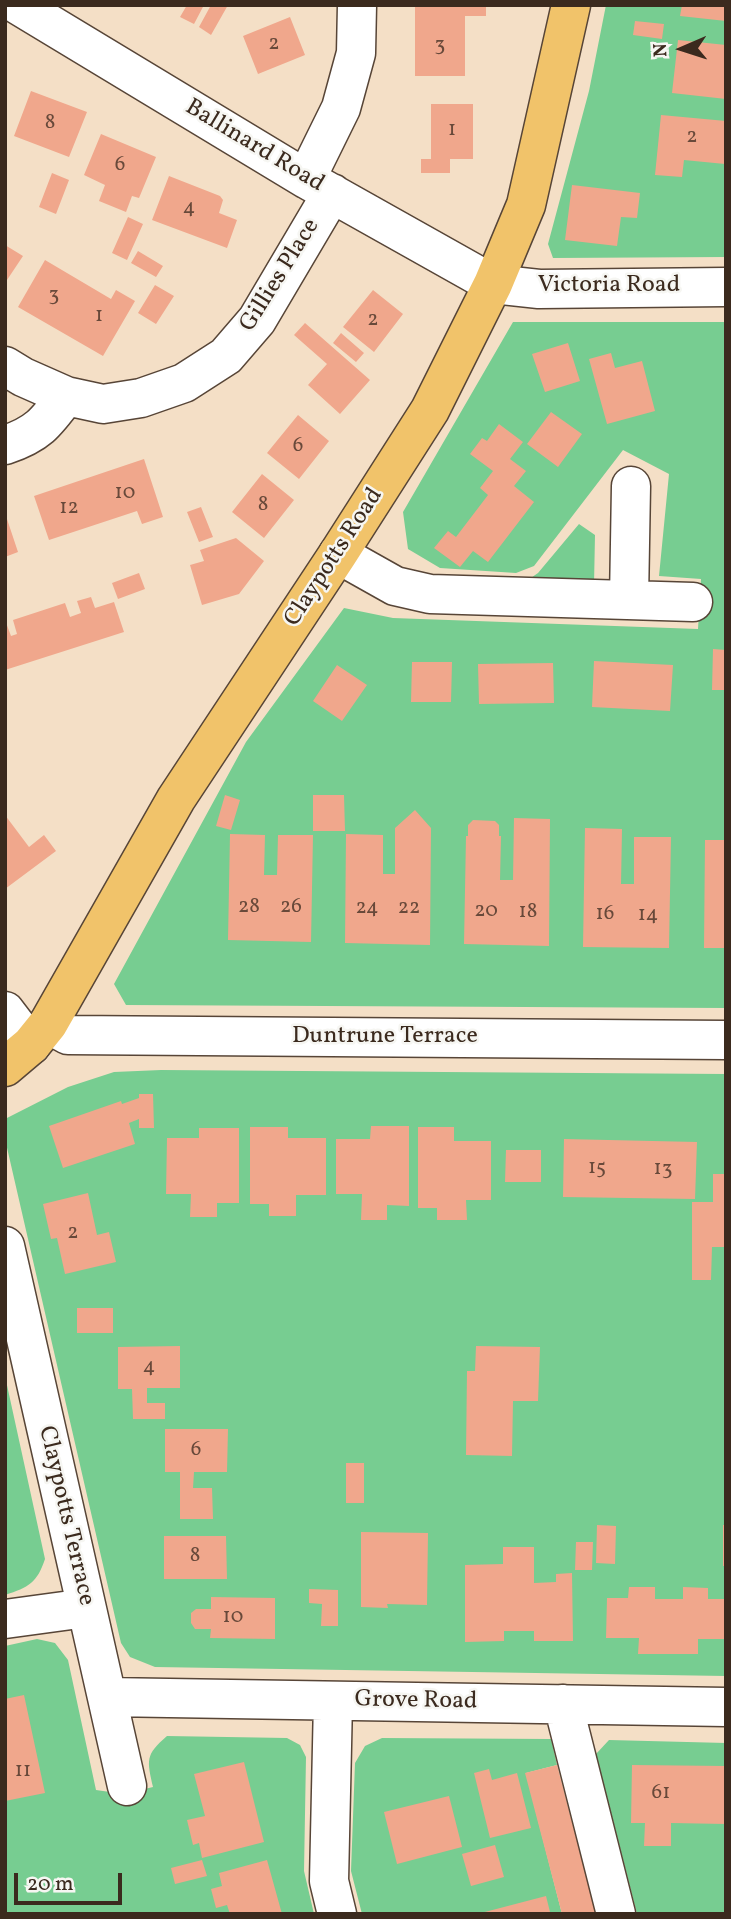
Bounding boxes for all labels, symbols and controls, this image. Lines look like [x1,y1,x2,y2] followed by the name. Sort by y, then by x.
[647,14,717,84] north arrow
[268,32,280,58] house number: 2
[435,33,445,59] house number: 3
[648,43,674,58] text: N
[179,94,329,200] street label: Ballinard Road
[45,111,55,137] house number: 8
[448,118,456,144] house number: 1
[686,125,698,151] house number: 2
[115,153,125,179] house number: 6
[183,196,195,222] house number: 4
[235,214,327,338] street label: Gillies Place
[538,273,680,301] street label: Victoria Road
[49,283,59,309] house number: 3
[95,304,103,330] house number: 1
[367,308,379,334] house number: 2
[293,434,303,460] house number: 6
[115,481,135,507] house number: 10
[280,483,390,633] street label: Claypotts Road
[258,493,268,519] house number: 8
[59,496,79,522] house number: 12
[238,895,260,921] house number: 28
[280,895,302,921] house number: 26
[355,896,379,922] house number: 24
[398,896,420,922] house number: 22
[474,899,498,925] house number: 20
[519,900,537,926] house number: 18
[596,902,614,928] house number: 16
[638,903,658,929] house number: 14
[292,1024,478,1052] street label: Duntrune Terrace
[588,1156,606,1182] house number: 15
[654,1157,672,1183] house number: 13
[67,1221,79,1247] house number: 2
[143,1355,155,1381] house number: 4
[30,1424,100,1608] street label: Claypotts Terrace
[191,1438,201,1464] house number: 6
[190,1544,200,1570] house number: 8
[223,1605,243,1631] house number: 10
[354,1687,478,1717] street label: Grove Road
[15,1759,31,1785] house number: 11
[652,1781,670,1807] house number: 61
[18,1860,126,1904] scale bar
[27,1870,73,1899] text: 20 m

